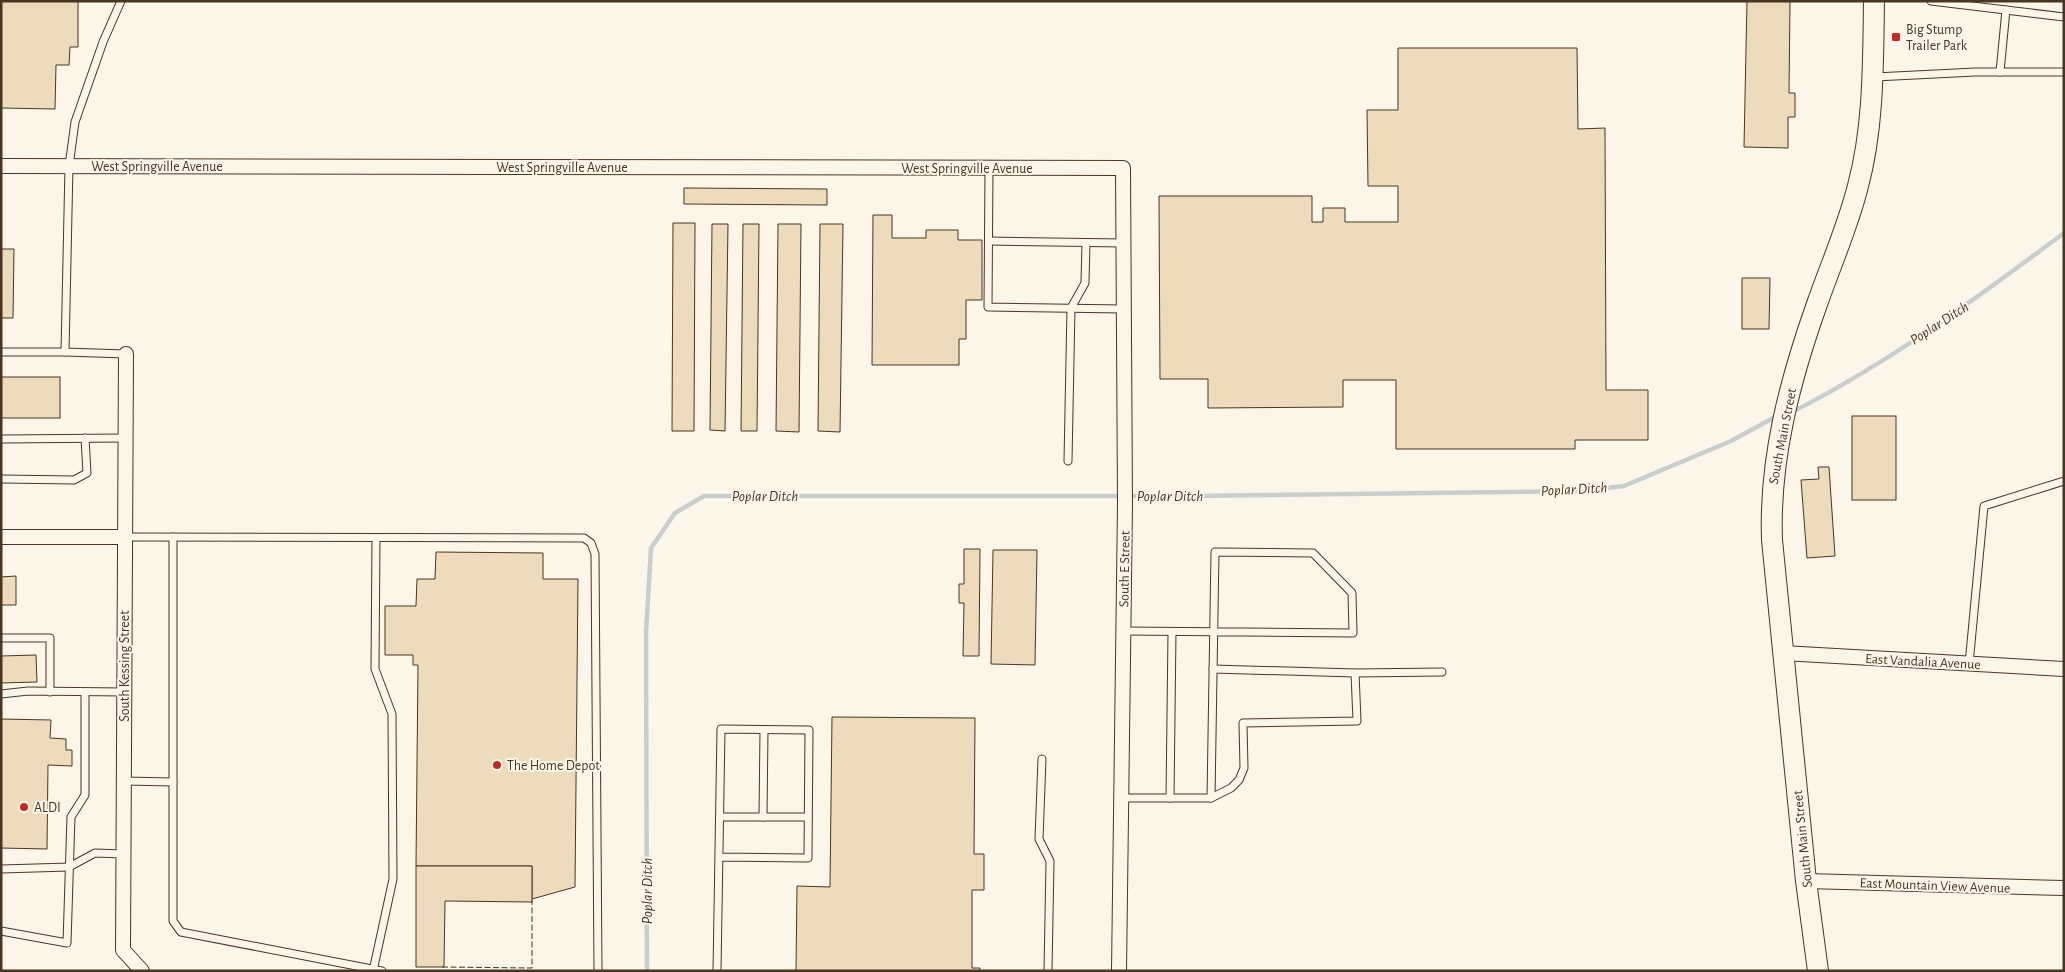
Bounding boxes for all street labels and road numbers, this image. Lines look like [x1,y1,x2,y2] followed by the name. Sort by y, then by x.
[91,160,223,174] street label: West Springville Avenue
[496,161,628,175] street label: West Springville Avenue
[901,162,1033,176] street label: West Springville Avenue
[1767,386,1799,485] street label: South Main Street
[1117,530,1133,607] street label: South E Street
[118,610,132,722] street label: South Kessing Street
[1865,652,1981,672] street label: East Vandalia Avenue
[1791,789,1815,888] street label: South Main Street
[1859,876,2011,896] street label: East Mountain View Avenue

